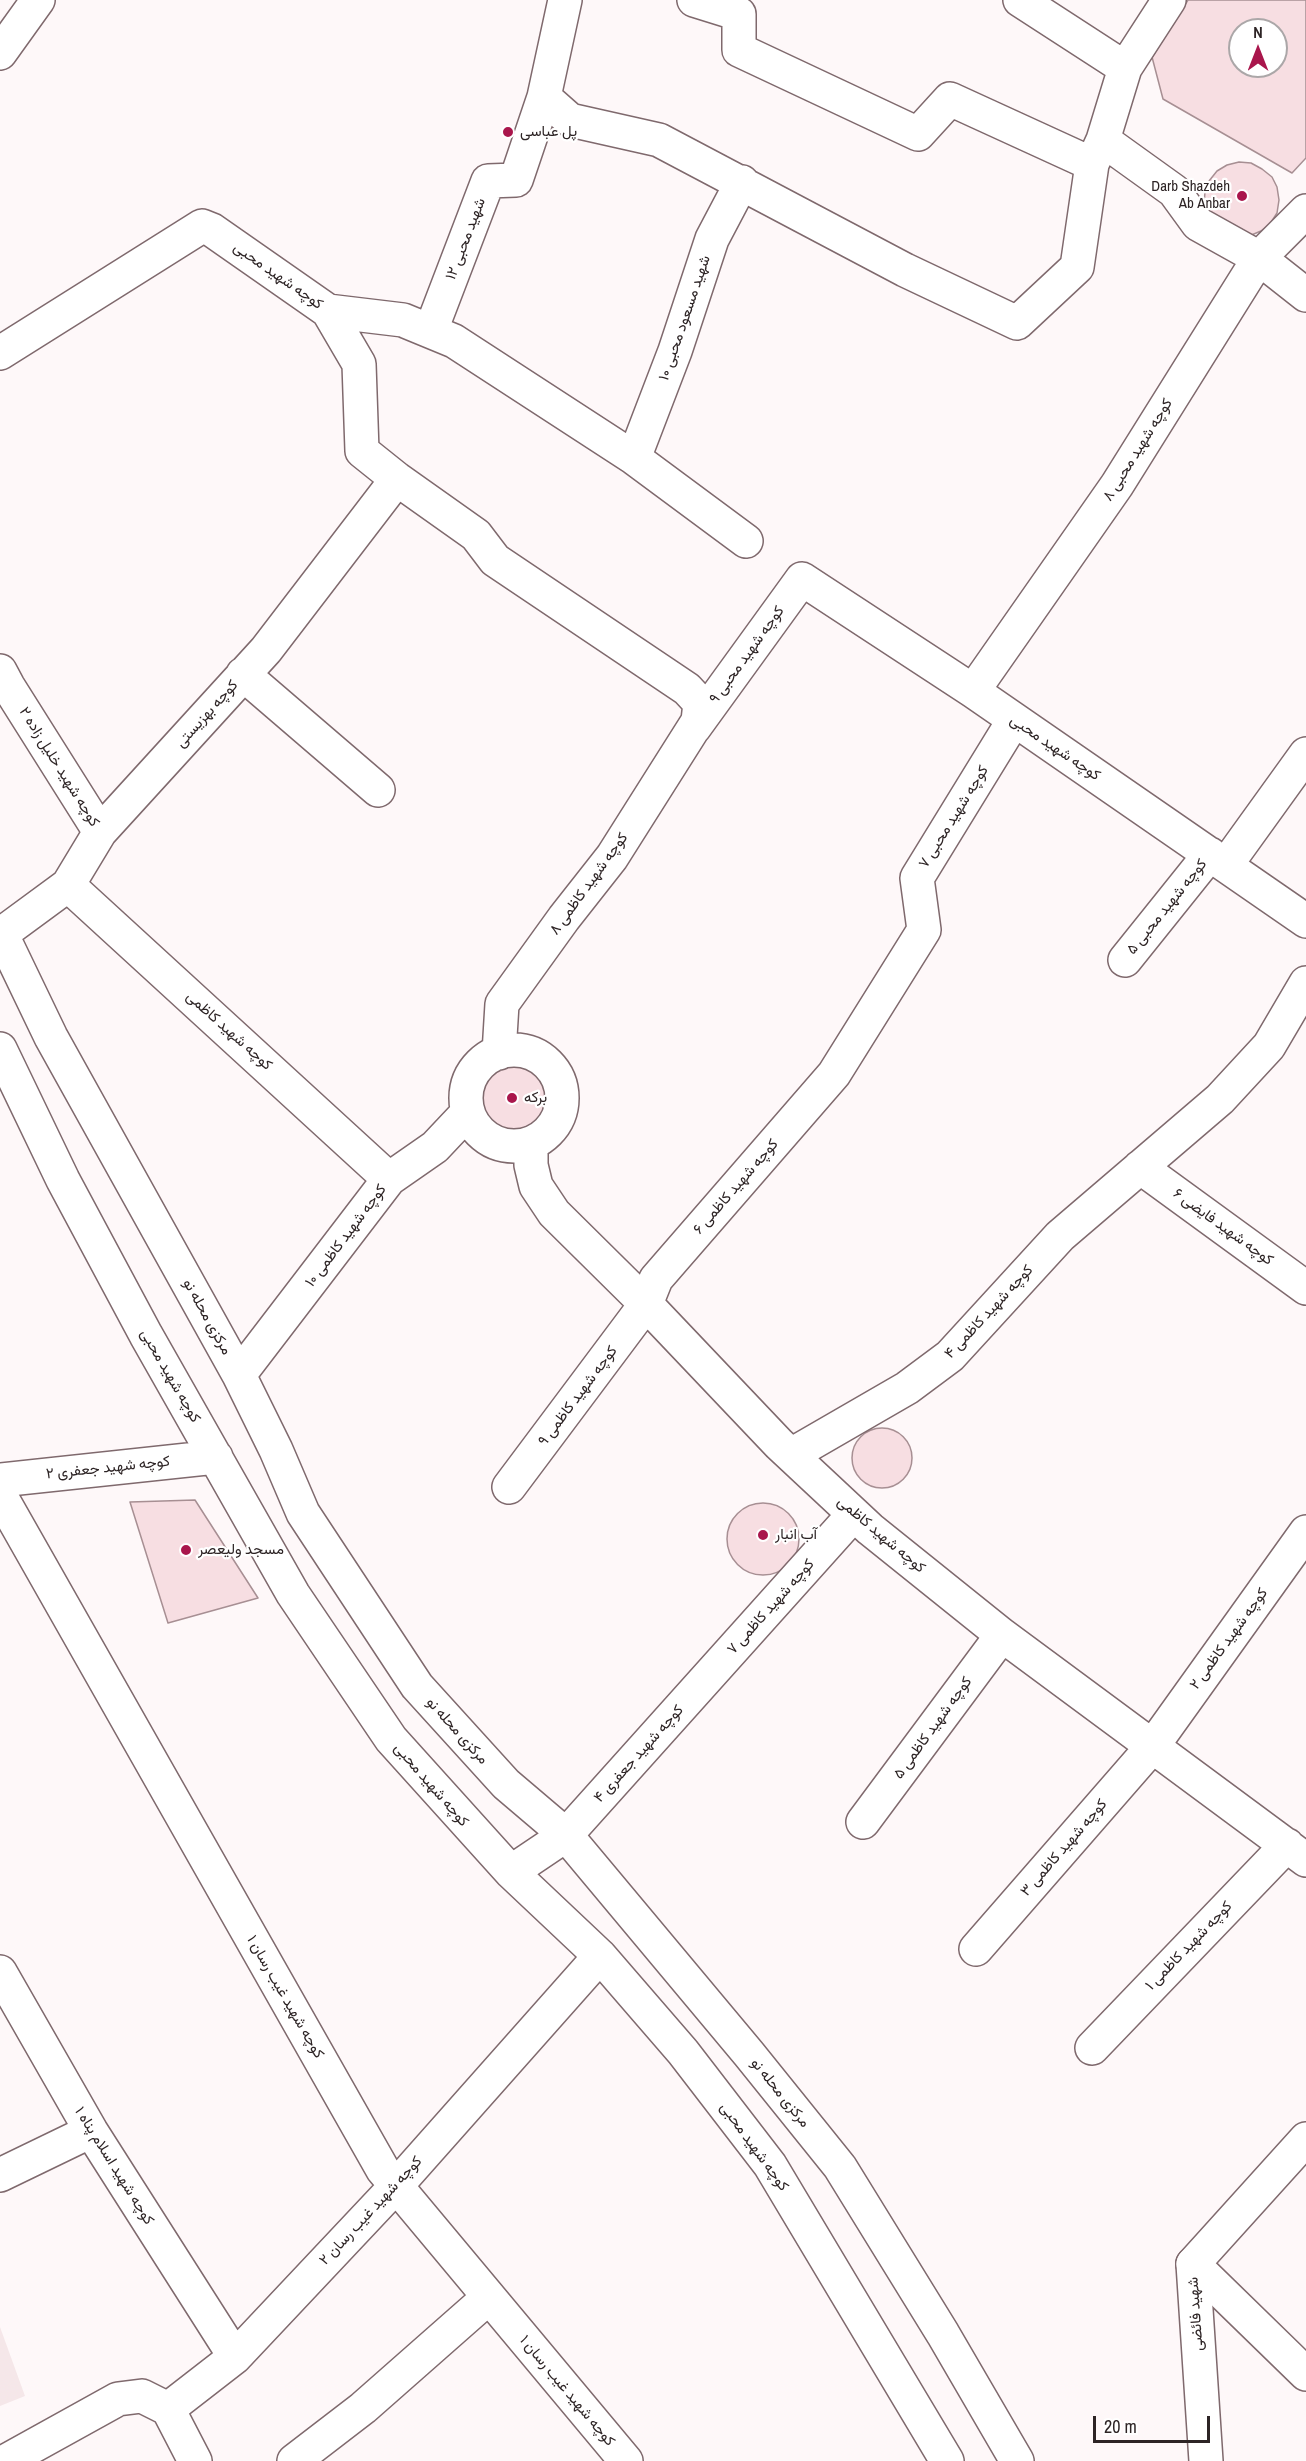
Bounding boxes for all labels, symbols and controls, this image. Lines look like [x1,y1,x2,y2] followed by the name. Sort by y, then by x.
[1228,18,1288,78] north arrow
[1253,21,1263,43] text: N
[520,123,577,141] place label: پل عباسی
[501,125,515,139] marker: پل عباسی
[1151,178,1230,213] place label: Darb Shazdeh Ab Anbar
[1235,189,1249,203] marker: Darb Shazdeh Ab Anbar
[442,195,490,283] street label: شهید محبی ۱۲
[230,238,326,314] street label: کوچه شهید محبی
[655,253,715,383] street label: شهید مسعود محبی ۱۰
[1099,395,1177,505] street label: کوچه شهید محبی ۸
[706,603,788,707] street label: کوچه شهید محبی ۹
[172,677,242,751] street label: کوچه بهزیستی
[15,704,103,830] street label: کوچه شهید خلیل زاده ۲
[1006,711,1104,785] street label: کوچه شهید محبی
[915,762,993,872] street label: کوچه شهید محبی ۷
[546,829,632,939] street label: کوچه شهید کاظمی ۸
[1123,856,1211,958] street label: کوچه شهید محبی ۵
[182,988,276,1074] street label: کوچه شهید کاظمی
[524,1089,547,1107] place label: برکه
[505,1091,519,1105] marker: برکه
[690,1136,782,1238] street label: کوچه شهید کاظمی ۶
[302,1181,390,1291] street label: کوچه شهید کاظمی ۱۰
[1169,1185,1277,1269] street label: کوچه شهید فایضی ۶
[941,1261,1037,1363] street label: کوچه شهید کاظمی ۴
[179,1276,235,1358] street label: مرکزی محله نو
[136,1326,204,1426] street label: کوچه شهید محبی
[535,1343,621,1449] street label: کوچه شهید کاظمی ۹
[45,1453,171,1483] street label: کوچه شهید جعفری ۲
[833,1493,929,1577] street label: کوچه شهید کاظمی
[775,1526,817,1544] place label: آب انبار
[756,1528,770,1542] marker: آب انبار
[198,1541,284,1559] place label: مسجد ولیعصر
[179,1543,193,1557] marker: مسجد ولیعصر
[724,1556,818,1658] street label: کوچه شهید کاظمی ۷
[1186,1585,1272,1693] street label: کوچه شهید کاظمی ۲
[890,1673,976,1783] street label: کوچه شهید کاظمی ۵
[422,1694,492,1768] street label: مرکزی محله نو
[590,1701,688,1807] street label: کوچه شهید جعفری ۴
[390,1739,472,1831] street label: کوچه شهید محبی
[1017,1796,1111,1900] street label: کوچه شهید کاظمی ۳
[1142,1898,1236,1994] street label: کوچه شهید کاظمی ۱
[242,1932,328,2062] street label: کوچه شهید غیب رسان ۱
[747,2055,813,2131] street label: مرکزی محله نو
[716,2099,792,2195] street label: کوچه شهید محبی
[70,2104,158,2228] street label: کوچه شهید اسلام پناه ۱
[316,2153,426,2269] street label: کوچه شهید غیب رسان ۲
[1184,2276,1208,2352] street label: شهید فائضی
[515,2332,619,2450] street label: کوچه شهید غیب رسان ۱
[1096,2404,1213,2442] scale bar
[1104,2414,1137,2439] text: 20 m

